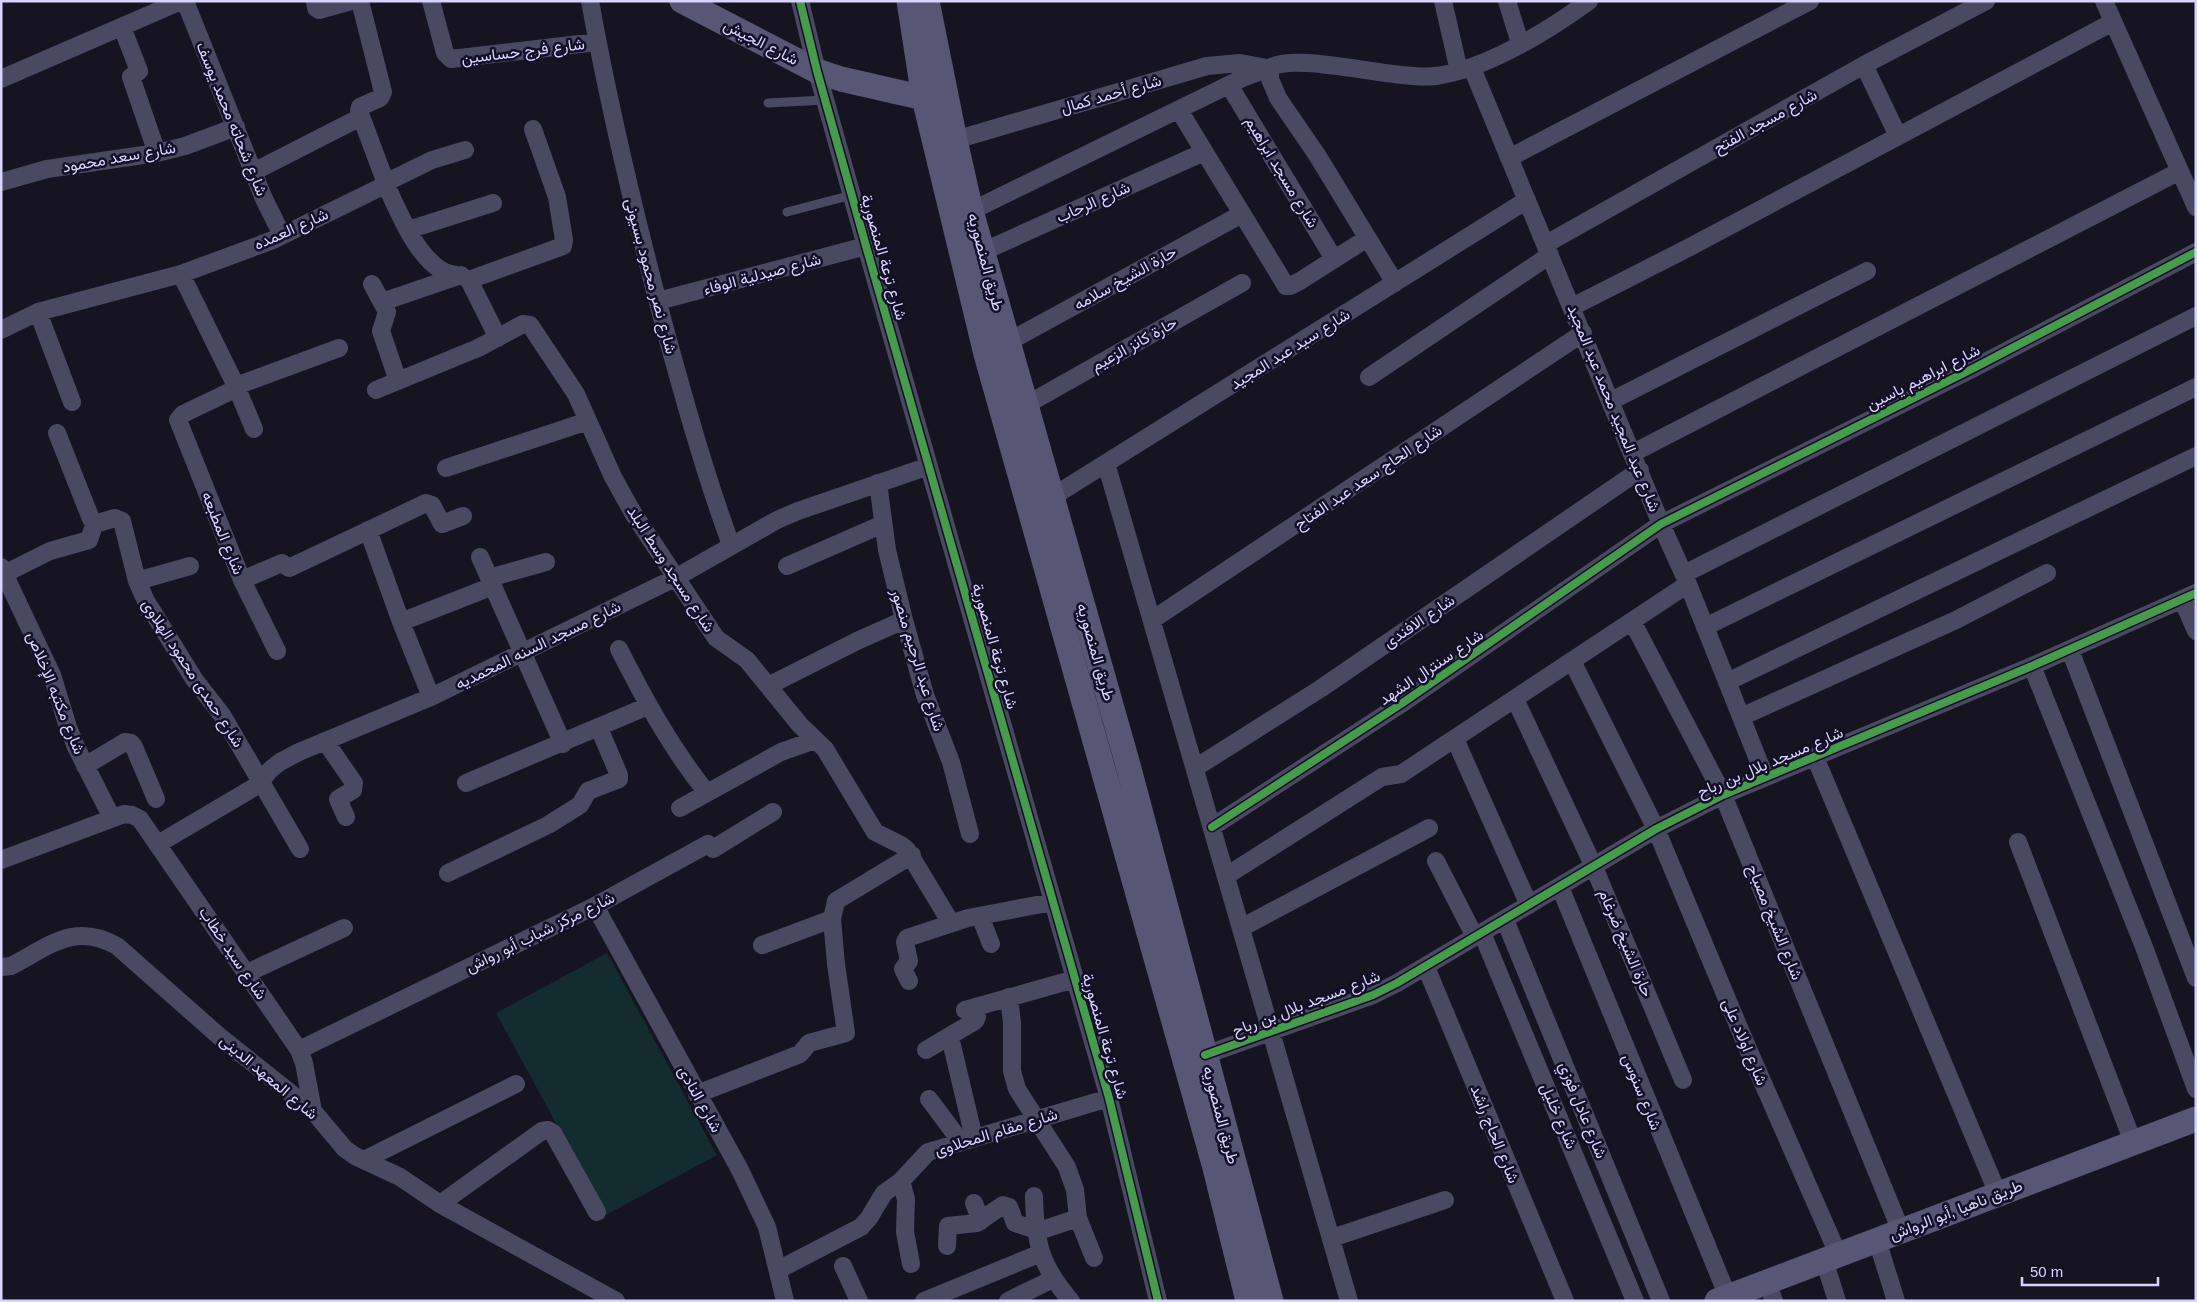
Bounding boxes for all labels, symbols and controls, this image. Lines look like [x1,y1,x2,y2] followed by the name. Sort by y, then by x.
[719,16,801,71] street label: شارع الجيش
[460,35,586,70] street label: شارع فرج حساسين
[191,40,271,200] street label: شارع شحاته محمد يوسف
[1059,72,1164,119] street label: شارع أحمد كمال
[1710,86,1821,159] street label: شارع مسجد الفتح
[1239,113,1322,232] street label: شارع مسجد ابراهيم
[61,139,177,178] street label: شارع سعد محمود
[1054,178,1134,229] street label: شارع الرحاب
[855,192,910,323] street label: شارع ترعة المنصورية
[619,196,680,356] street label: شارع نصر محمود بسيونى
[251,205,332,256] street label: شارع العمده
[963,211,1007,313] street label: طريق المنصوريه
[1071,243,1181,316] street label: حارة الشيخ سلامه
[701,250,823,301] street label: شارع صيدلية الوفاء
[1562,302,1663,515] street label: شارع عبد المجيد محمد عبد المجيد
[1227,305,1354,395] street label: شارع سيد عبد المجيد
[1088,313,1181,376] street label: حارة كانز الزعيم
[1863,341,1984,416] street label: شارع ابراهيم ياسين
[1291,421,1447,535] street label: شارع الحاج سعد عبد الفتاح
[196,489,247,578] street label: شارع المطبعه
[621,503,718,637] street label: شارع مسجد وسط البلد
[966,581,1021,712] street label: شارع ترعة المنصورية
[885,586,948,734] street label: شارع عبد الرحيم منصور
[1380,591,1459,653] street label: شارع الافندى
[136,596,247,752] street label: شارع حمدى محمود الهلاوى
[453,598,625,695] street label: شارع مسجد السنه المحمديه
[1072,601,1118,703] street label: طريق المنصوريه
[1376,626,1488,711] street label: شارع سنترال الشهد
[21,629,88,758] street label: شارع مكتبه الإخلاص
[1694,724,1847,803] street label: شارع مسجد بلال بن رباح
[1741,862,1806,983] street label: شارع الشيخ مصباح
[1593,887,1656,1001] street label: حارة الشيخ ضرغام
[463,889,618,978] street label: شارع مركز شباب أبو رواش
[193,904,270,1004] street label: شارع سيد خطاب
[1230,967,1383,1042] street label: شارع مسجد بلال بن رباح
[1076,971,1131,1102] street label: شارع ترعة المنصورية
[1716,996,1771,1089] street label: شارع اولاد على
[215,1031,321,1125] street label: شارع المعهد الدينى
[1616,1051,1665,1134] street label: شارع سنوس
[1551,1059,1610,1163] street label: شارع عادل فوزي
[672,1063,725,1137] street label: شارع النادى
[1198,1064,1242,1166] street label: طريق المنصوريه
[1535,1081,1580,1152] street label: شارع خليل
[1465,1082,1522,1187] street label: شارع الحاج راشد
[932,1105,1060,1162] street label: شارع مقام المحلاوى
[1887,1177,2026,1245] street label: طريق ناهيا ,أبو الرواش
[2022,1254,2158,1286] scale bar
[2030,1263,2063,1280] text: 50 m

